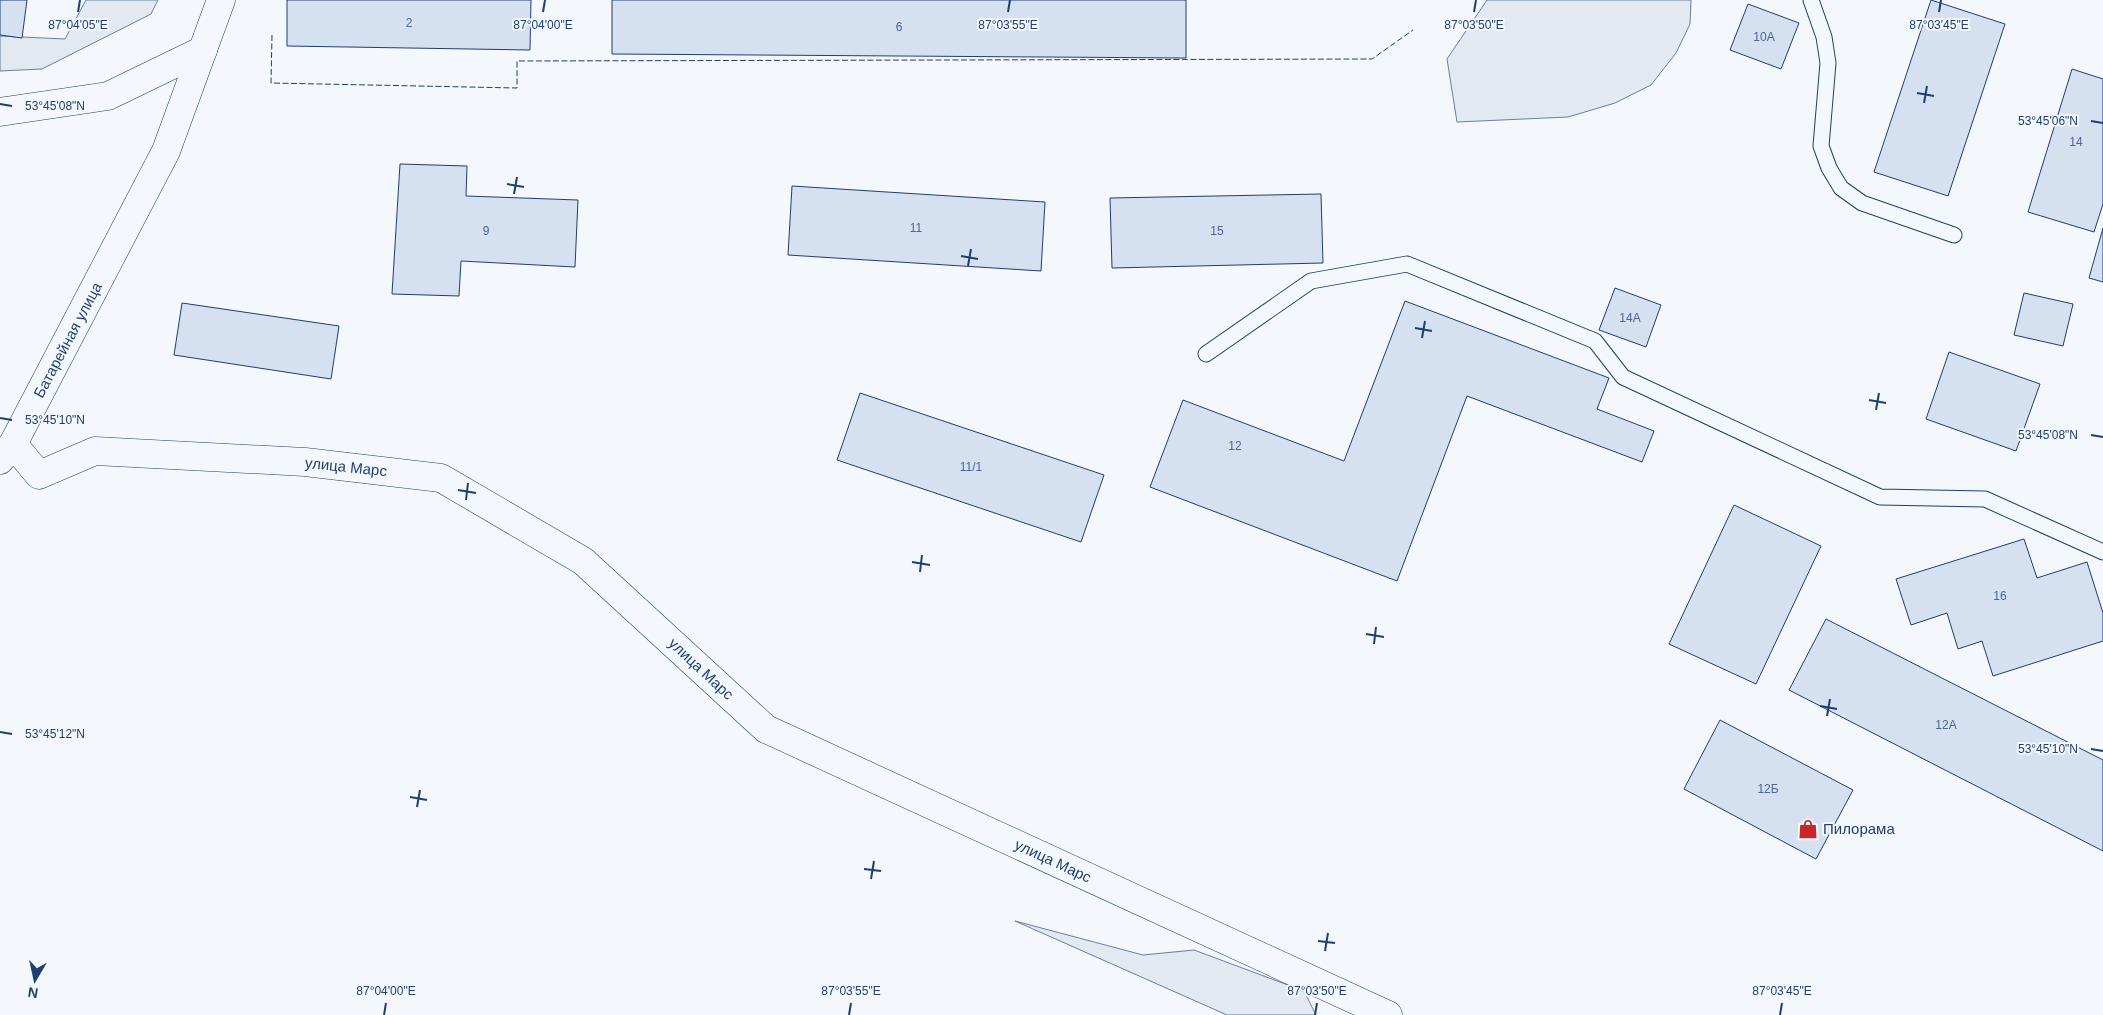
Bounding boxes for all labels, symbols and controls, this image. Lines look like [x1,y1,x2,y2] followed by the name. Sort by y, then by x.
[406,16,413,30] house number: 2
[48,18,108,32] text: 87°04'05"E
[513,18,573,32] text: 87°04'00"E
[978,18,1038,32] text: 87°03'55"E
[1444,18,1504,32] text: 87°03'50"E
[1909,18,1969,32] text: 87°03'45"E
[896,20,903,34] house number: 6
[1753,30,1775,44] house number: 10А
[25,99,85,113] text: 53°45'08"N
[2018,114,2078,128] text: 53°45'06"N
[2069,135,2083,149] house number: 14
[910,221,923,235] house number: 11
[483,224,490,238] house number: 9
[1210,224,1224,238] house number: 15
[30,279,105,400] street label: Батарейная улица
[1619,311,1641,325] house number: 14А
[25,413,85,427] text: 53°45'10"N
[2018,428,2078,442] text: 53°45'08"N
[1228,439,1242,453] house number: 12
[304,454,388,479] street label: улица Марс
[960,460,983,474] house number: 11/1
[1993,589,2007,603] house number: 16
[665,634,738,703] street label: улица Марс
[1935,718,1957,732] house number: 12А
[25,727,85,741] text: 53°45'12"N
[2018,742,2078,756] text: 53°45'10"N
[1757,782,1779,796] house number: 12Б
[1797,818,1819,840] shop icon: Пилорама
[1823,820,1895,837] place label: Пилорама
[1012,835,1095,886] street label: улица Марс
[10,955,60,1005] north arrow
[27,984,39,1002] text: N
[356,984,416,998] text: 87°04'00"E
[821,984,881,998] text: 87°03'55"E
[1287,984,1347,998] text: 87°03'50"E
[1752,984,1812,998] text: 87°03'45"E

